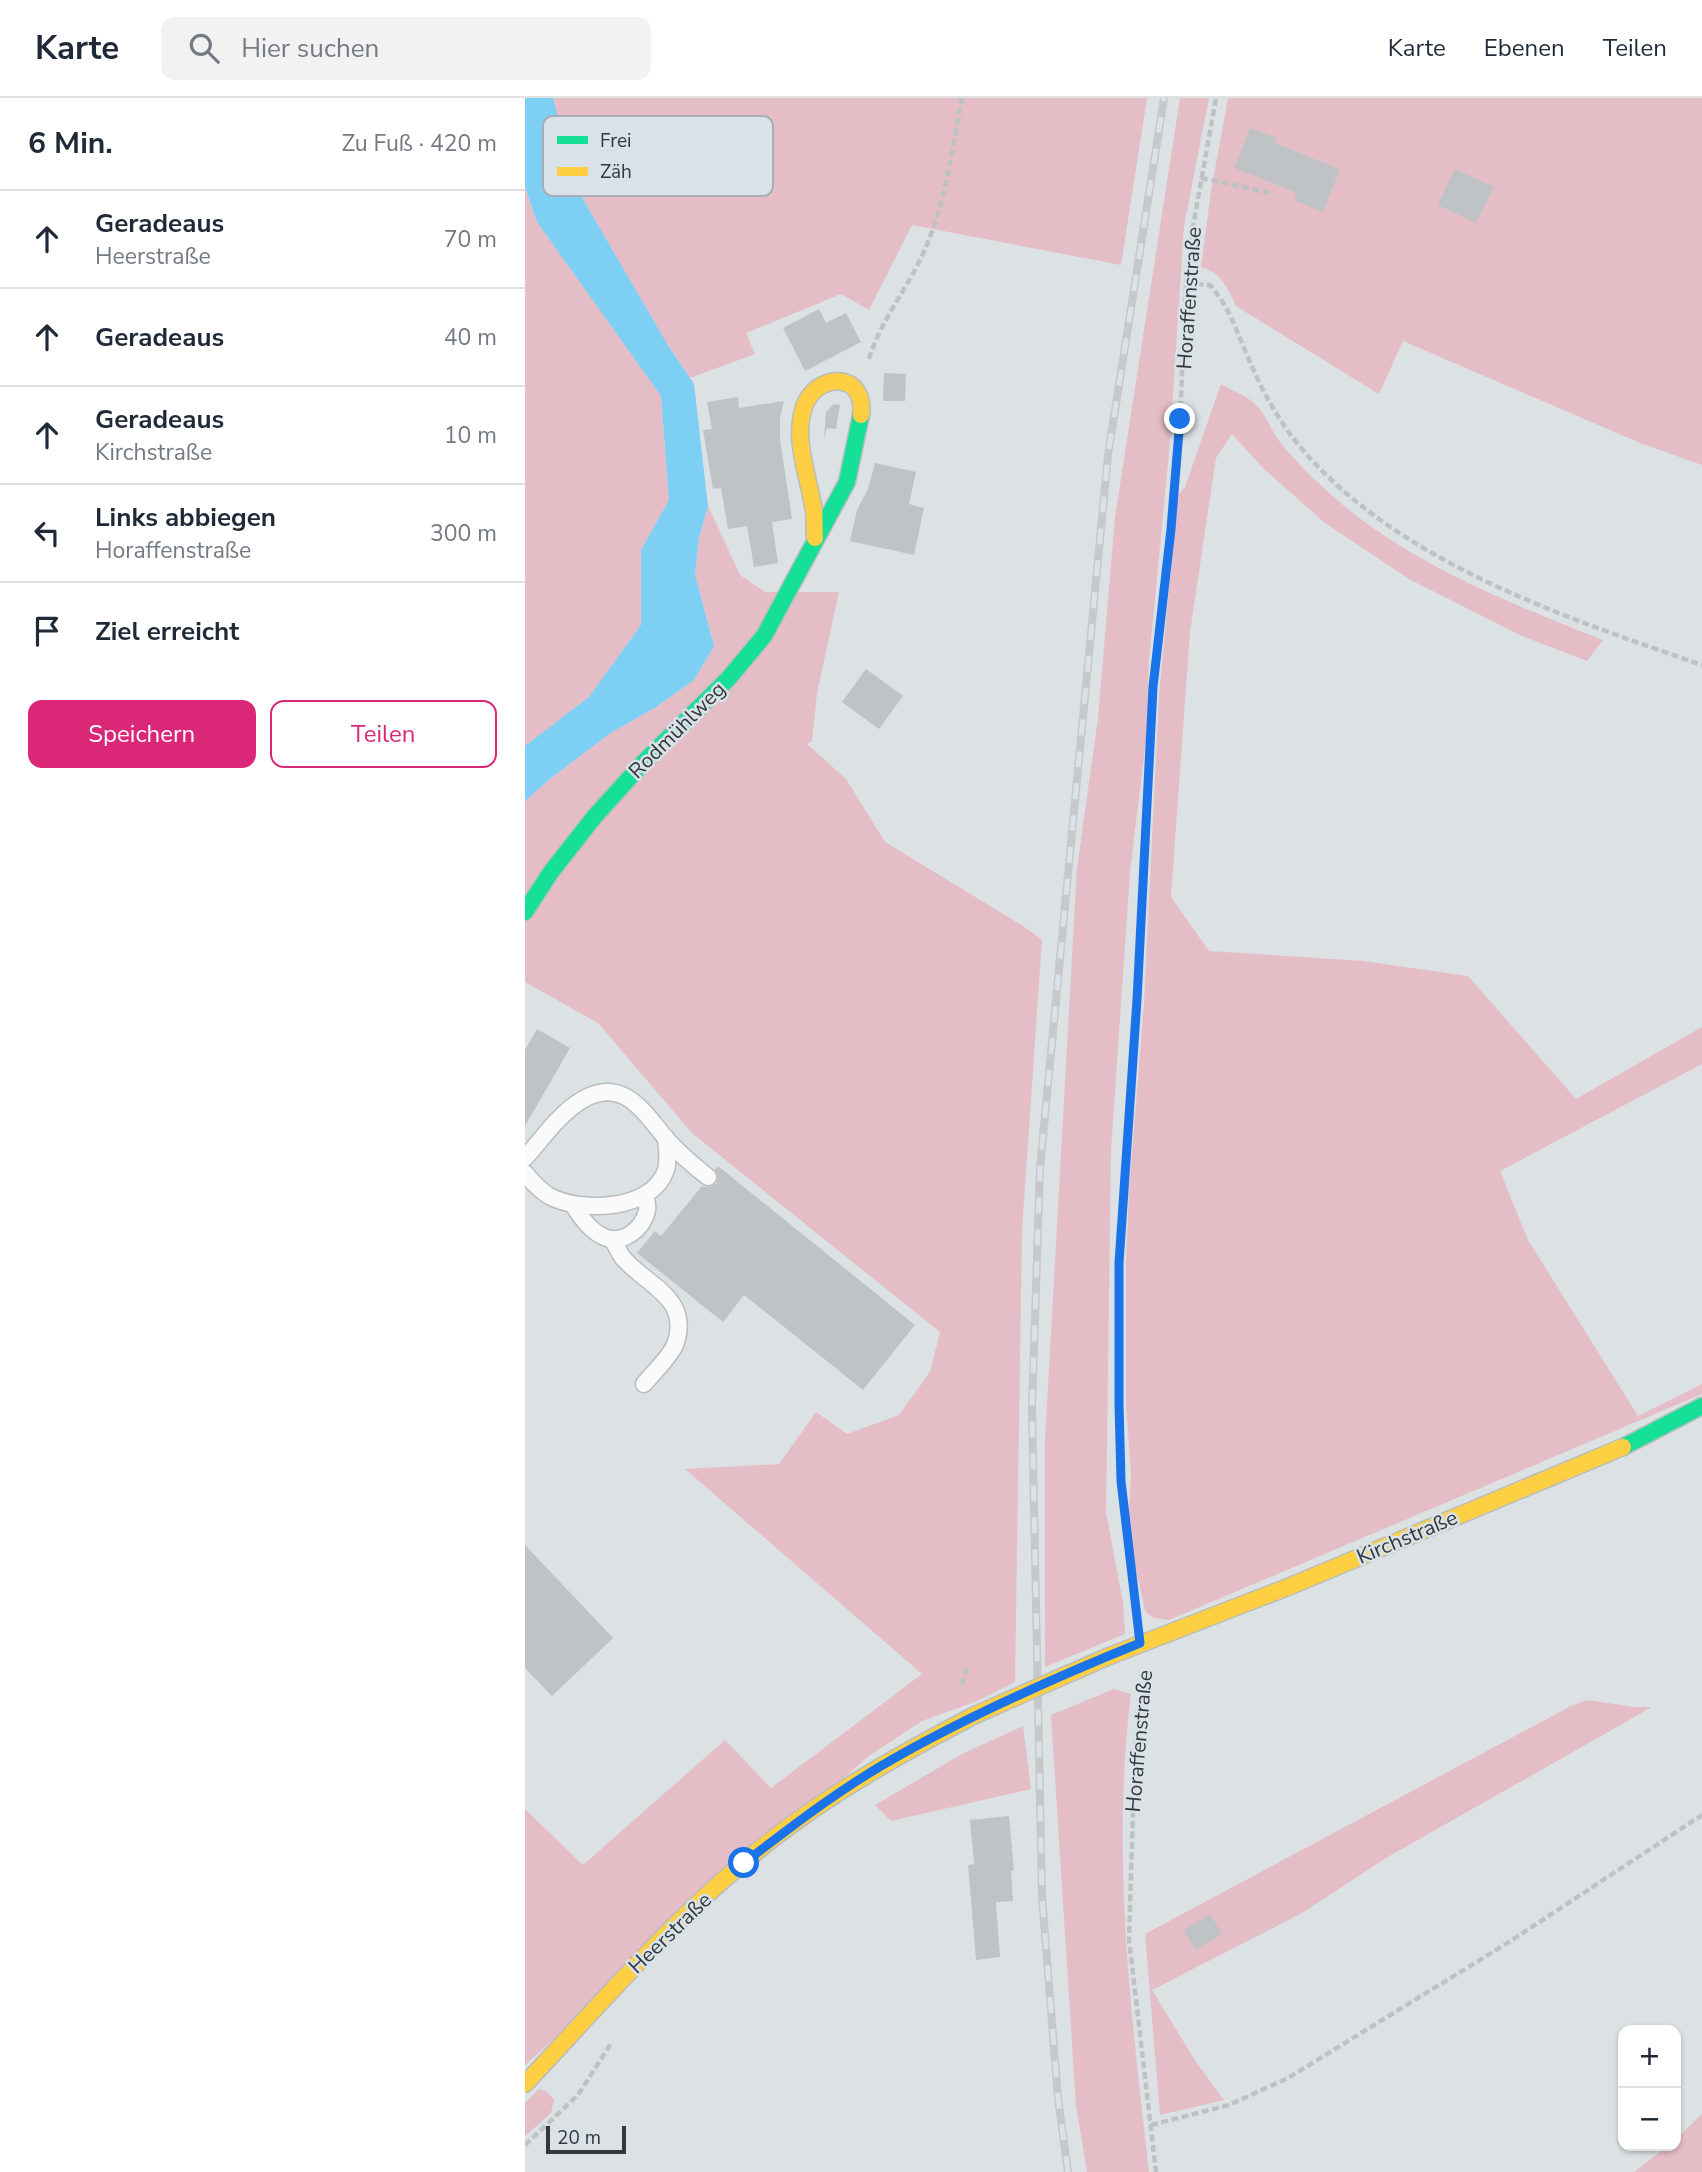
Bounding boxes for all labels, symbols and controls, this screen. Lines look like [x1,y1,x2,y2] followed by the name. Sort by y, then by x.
[161,17,651,80] search box
[35,26,119,71] text: Karte
[185,29,223,67] icon: search
[241,31,379,66] text: Hier suchen
[1388,32,1446,64] text: Karte
[1484,32,1565,64] text: Ebenen
[1603,32,1667,64] text: Teilen
[543,116,773,196] legend
[28,123,113,164] text: 6 Min.
[341,128,497,159] text: Zu Fuß · 420 m
[600,128,631,154] text: Frei
[600,159,632,185] text: Zäh
[95,206,224,241] text: Geradeaus
[28,220,66,258] icon: ahead
[444,224,497,255] text: 70 m
[1170,226,1208,370] street label: Horaffenstraße
[95,241,211,272] text: Heerstraße
[28,318,66,356] icon: ahead
[95,320,224,355] text: Geradeaus
[444,322,497,353] text: 40 m
[95,402,224,437] text: Geradeaus
[1164,403,1195,434] route end
[28,416,66,454] icon: ahead
[444,420,497,451] text: 10 m
[95,437,212,468] text: Kirchstraße
[95,500,276,535] text: Links abbiegen
[28,514,66,552] icon: left
[430,518,497,549] text: 300 m
[95,535,251,566] text: Horaffenstraße
[28,612,66,650] icon: arrive
[95,614,239,649] text: Ziel erreicht
[622,675,732,785] street label: Rodmühlweg
[28,700,256,768] button: Speichern
[270,700,497,768] button: Teilen
[1352,1503,1462,1571] street label: Kirchstraße
[1119,1669,1159,1813] street label: Horaffenstraße
[728,1847,759,1878] route start
[622,1886,718,1980] street label: Heerstraße
[1618,2025,1681,2151] map controls
[1618,2025,1681,2088] button: +
[1618,2088,1681,2151] button: −
[546,2123,627,2155] scale bar
[557,2125,601,2151] text: 20 m

